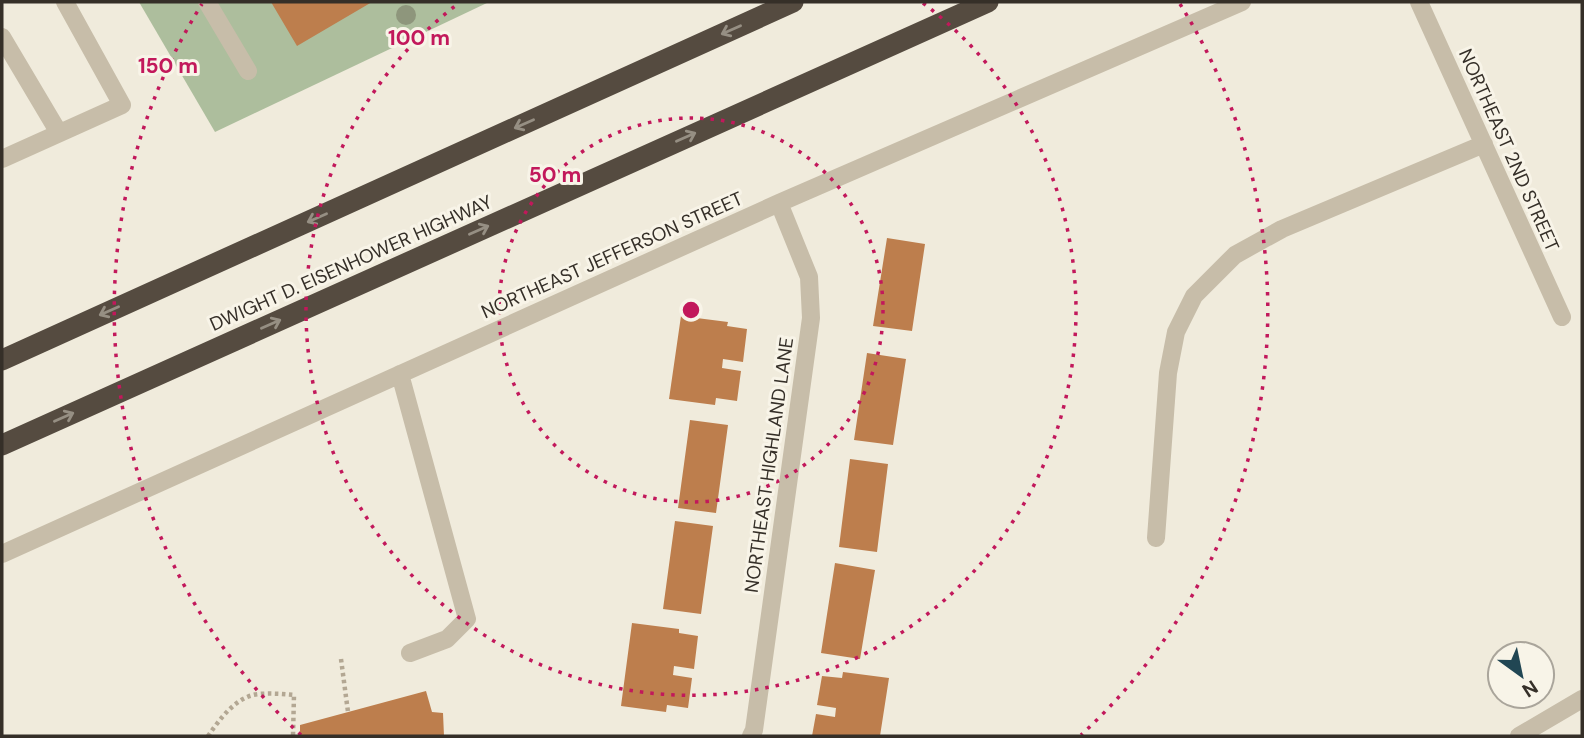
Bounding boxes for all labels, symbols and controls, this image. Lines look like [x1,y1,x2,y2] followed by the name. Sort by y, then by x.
[388,24,450,52] text: 100 m
[721,24,742,37] one-way arrow
[1453,45,1565,256] street label: NORTHEAST 2ND STREET
[138,52,198,80] text: 150 m
[514,118,535,131] one-way arrow
[675,130,697,143] one-way arrow
[529,161,581,189] text: 50 m
[477,186,747,324] street label: NORTHEAST JEFFERSON STREET
[206,189,496,337] street label: DWIGHT D. EISENHOWER HIGHWAY
[306,212,328,225] one-way arrow
[468,223,489,236] one-way arrow
[679,298,703,322] centre of rings
[99,306,120,319] one-way arrow
[260,317,282,330] one-way arrow
[739,336,799,594] street label: NORTHEAST HIGHLAND LANE
[53,410,74,423] one-way arrow
[1486,640,1556,710] north arrow
[1517,675,1543,703] text: N

